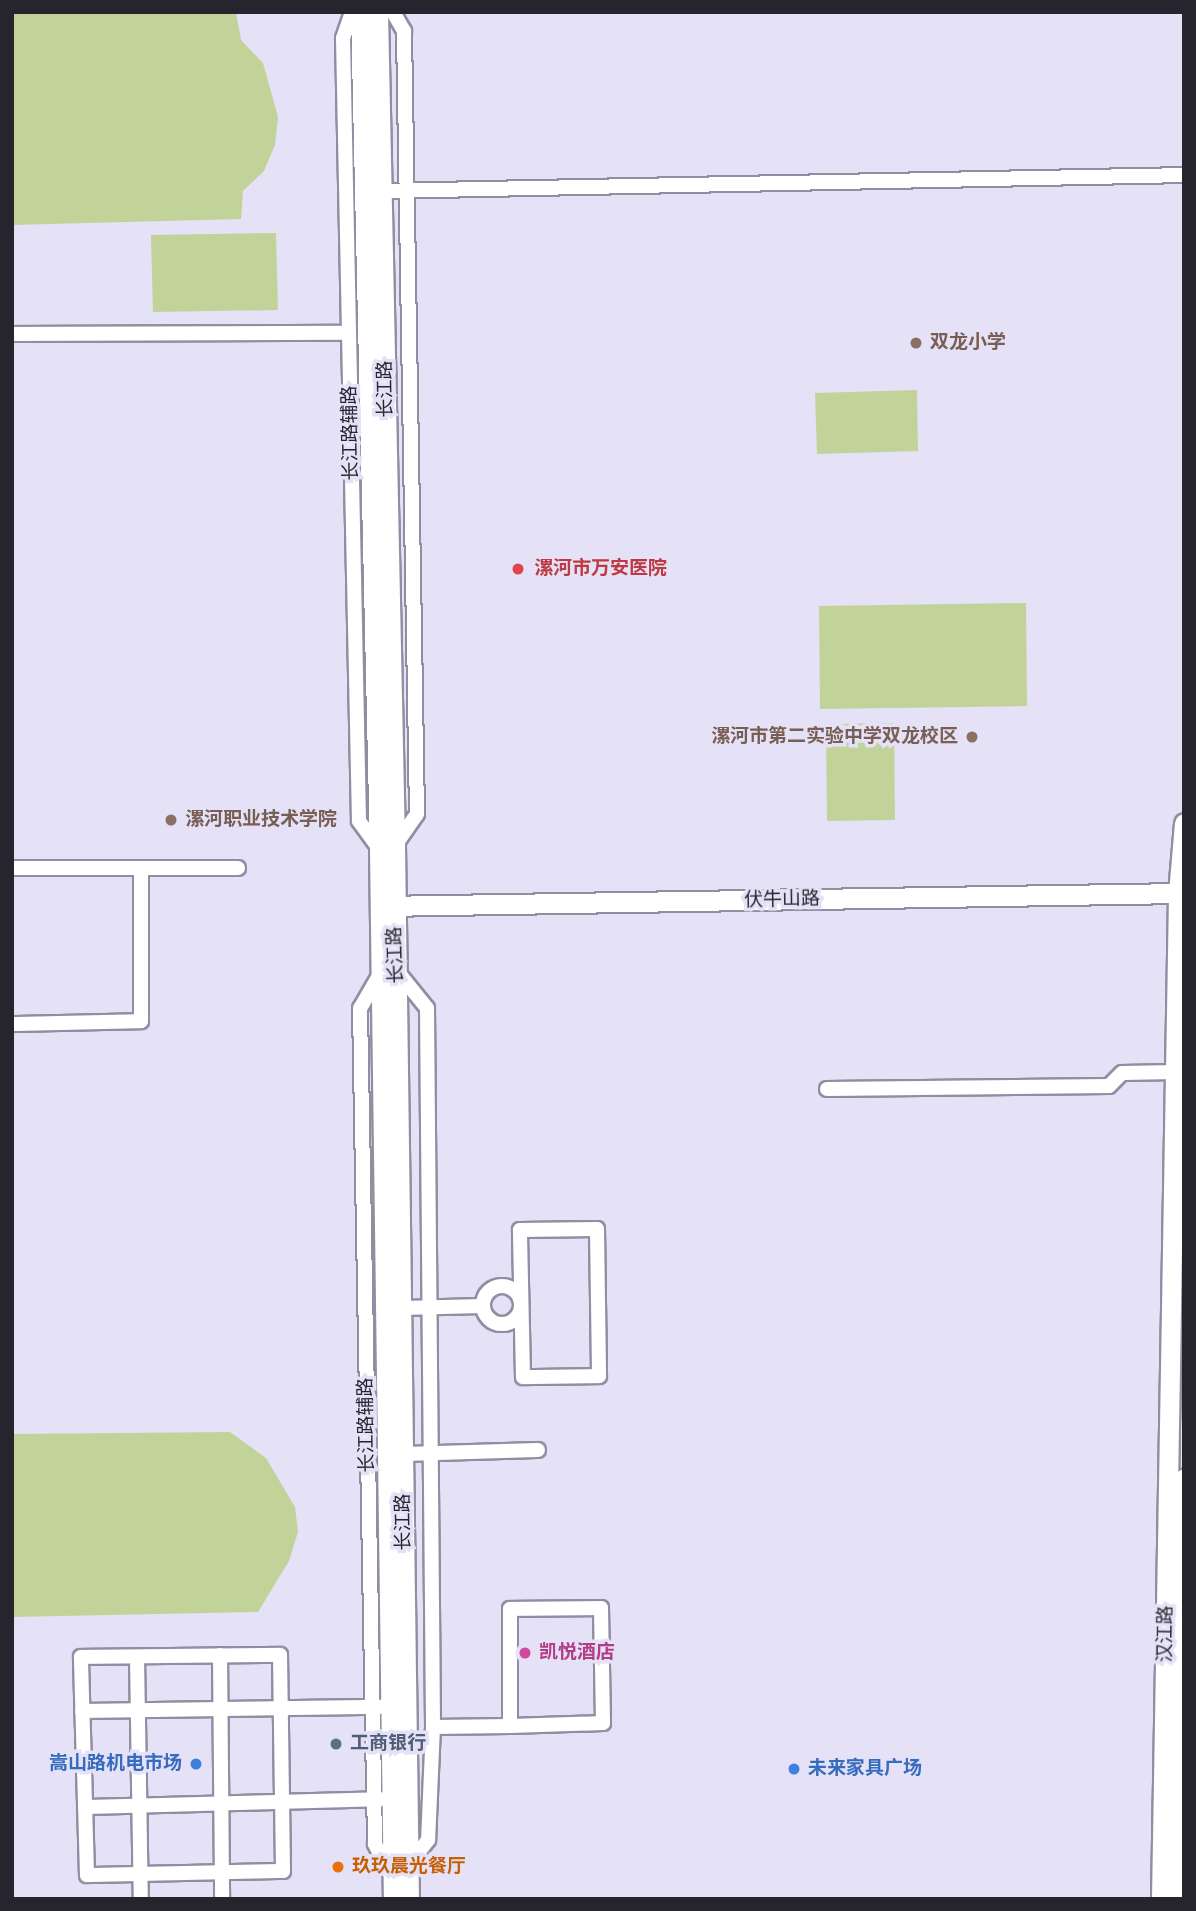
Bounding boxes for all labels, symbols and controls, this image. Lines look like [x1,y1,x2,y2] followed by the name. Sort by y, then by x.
[930,332,1006,354] place label: 双龙小学
[908,335,924,351] marker: 双龙小学
[374,360,398,418] street label: 长江路
[339,385,363,481] street label: 长江路辅路
[534,558,667,580] place label: 漯河市万安医院
[508,559,528,579] marker: 漯河市万安医院
[711,726,958,748] place label: 漯河市第二实验中学双龙校区
[964,729,980,745] marker: 漯河市第二实验中学双龙校区
[185,809,337,831] place label: 漯河职业技术学院
[163,812,179,828] marker: 漯河职业技术学院
[744,888,820,912] street label: 伏牛山路
[384,926,408,984] street label: 长江路
[355,1377,379,1473] street label: 长江路辅路
[392,1493,416,1551] street label: 长江路
[1154,1605,1178,1663] street label: 汉江路
[539,1642,615,1664] place label: 凯悦酒店
[517,1645,533,1661] marker: 凯悦酒店
[350,1733,426,1755] place label: 工商银行
[328,1736,344,1752] marker: 工商银行
[49,1753,182,1775] place label: 嵩山路机电市场
[188,1756,204,1772] marker: 嵩山路机电市场
[808,1758,922,1780] place label: 未来家具广场
[786,1761,802,1777] marker: 未来家具广场
[352,1856,466,1878] place label: 玖玖晨光餐厅
[330,1859,346,1875] marker: 玖玖晨光餐厅

